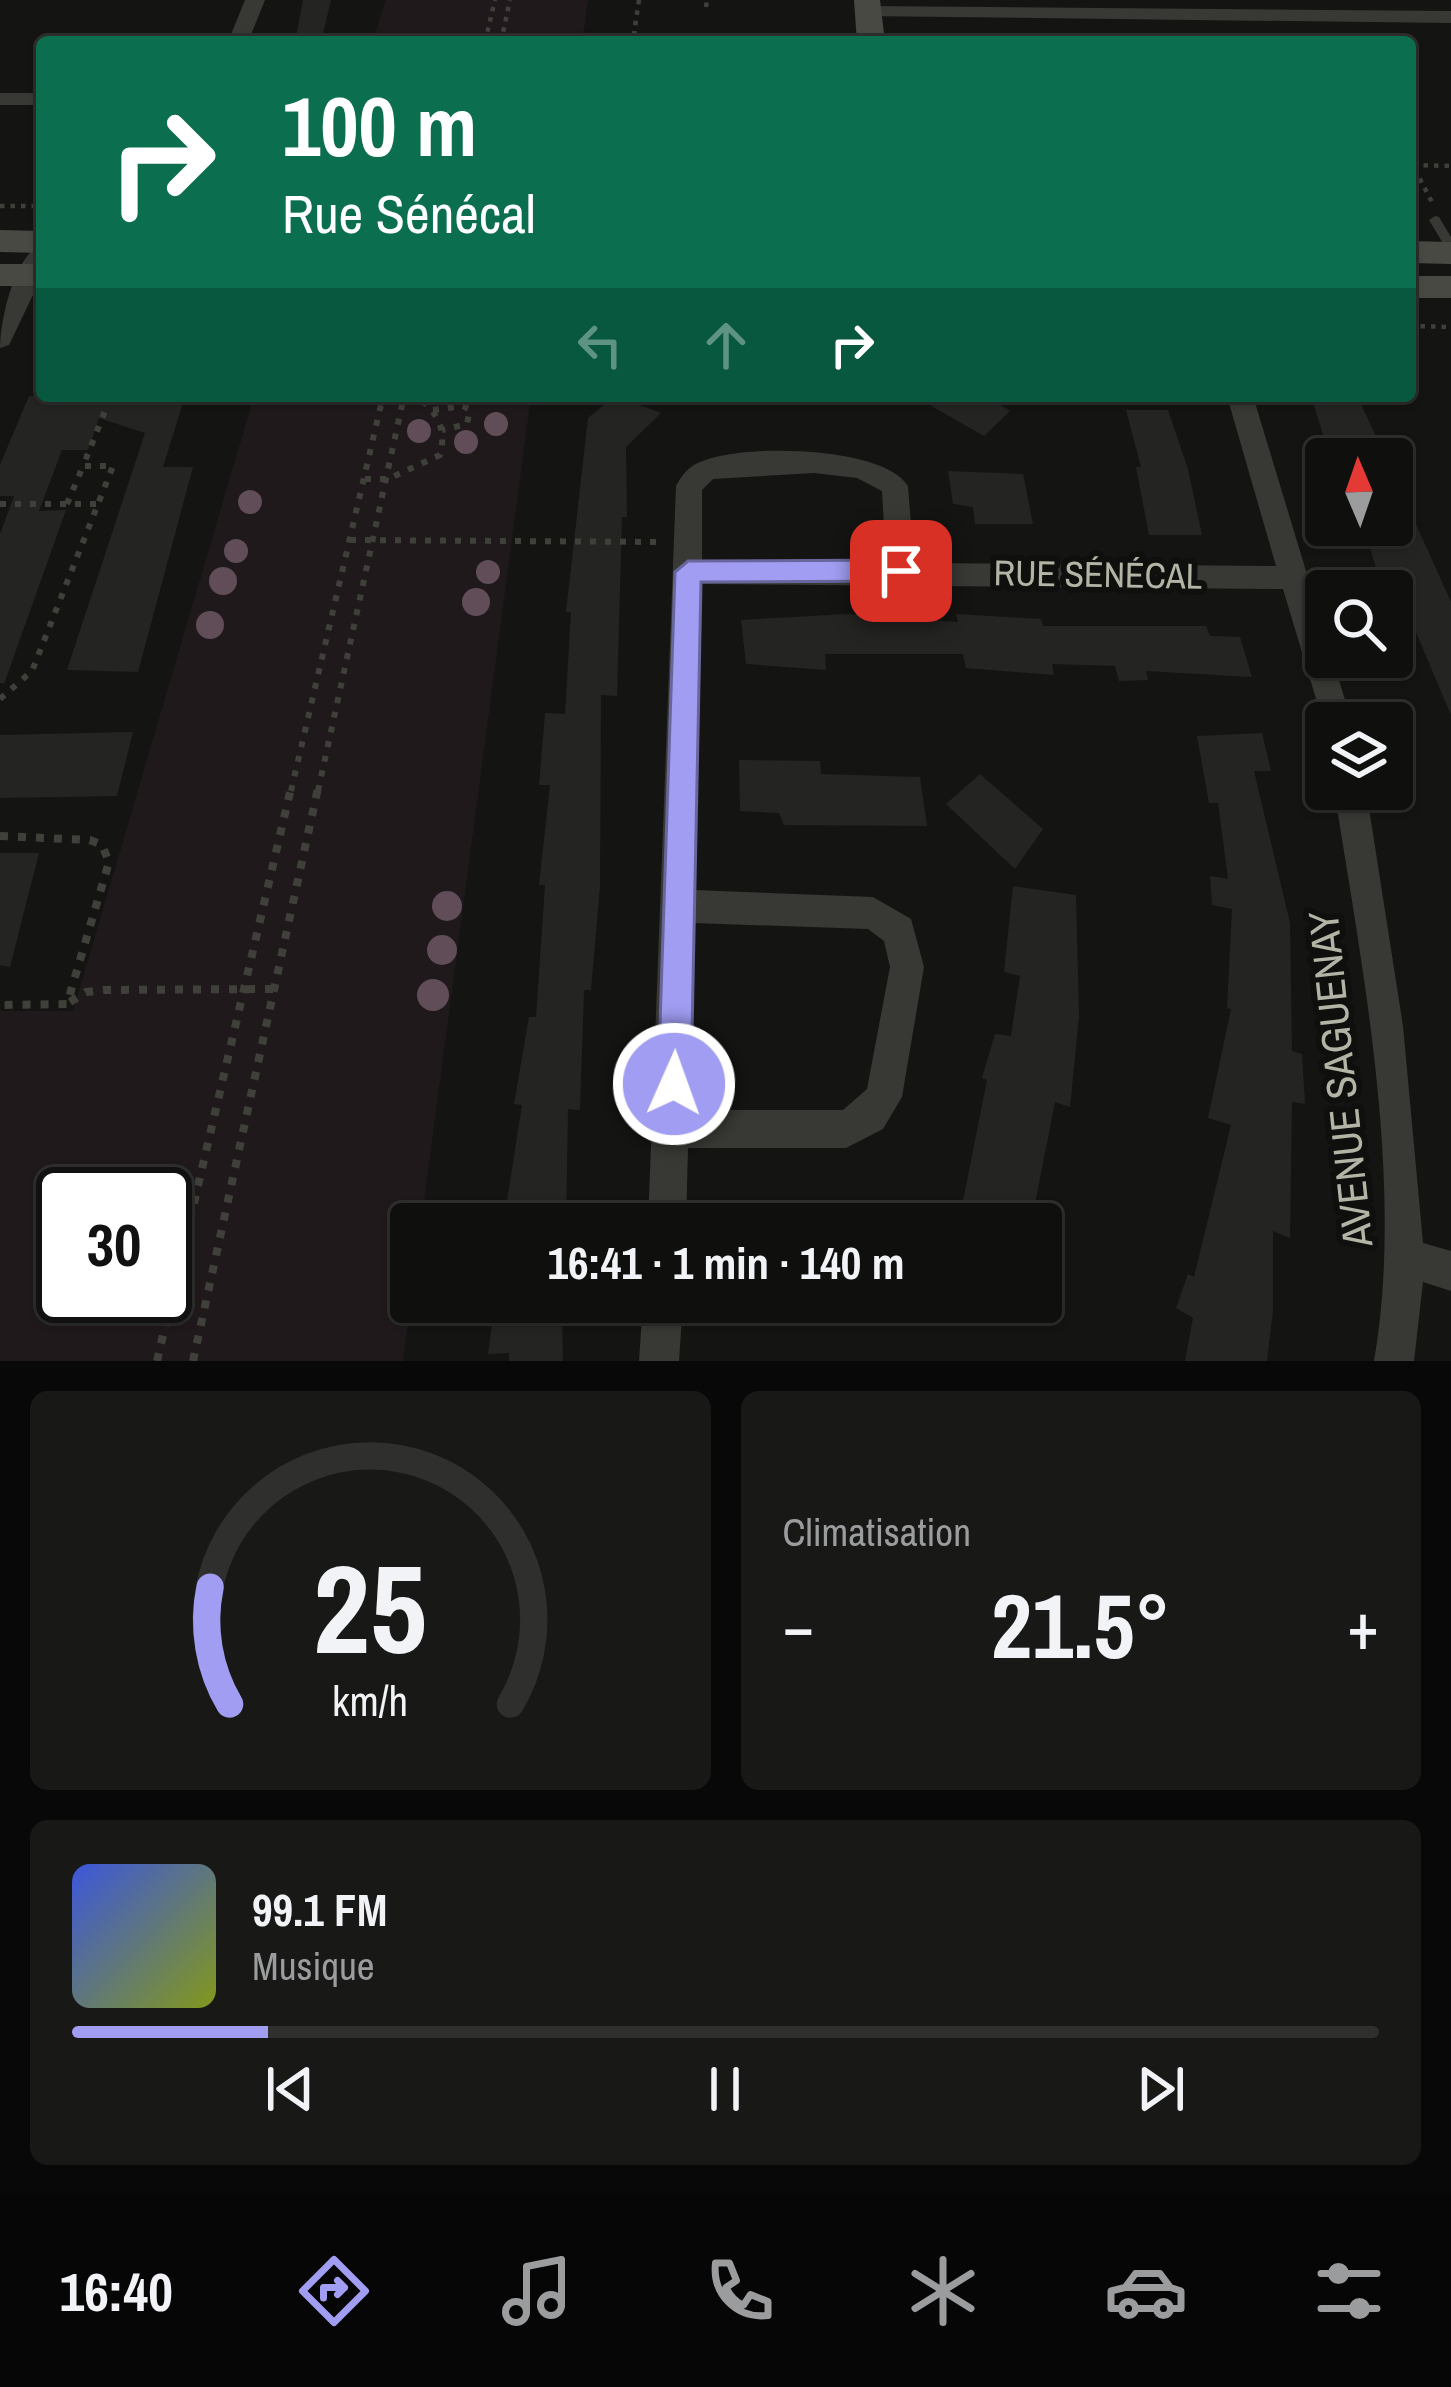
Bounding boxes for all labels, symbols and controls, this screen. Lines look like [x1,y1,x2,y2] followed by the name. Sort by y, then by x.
[282,69,477,182] text: 100 m
[84,84,240,240] icon: right
[282,177,536,250] text: Rue Sénécal
[567,312,633,378] icon: left
[693,312,759,378] icon: ahead
[819,312,885,378] icon: right
[1305,438,1413,546] north arrow
[1305,438,1413,810] map controls
[850,520,952,622] pin
[868,538,934,604] icon: arrive
[993,548,1203,600] street label: RUE SÉNÉCAL
[1305,570,1413,678] button: search
[1305,702,1413,810] button: layers
[1295,908,1386,1251] street label: AVENUE SAGUENAY
[611,1021,737,1147] position arrow
[36,1167,192,1323] speed limit sign: 30
[548,1232,904,1293] text: 16:41 · 1 min · 140 m
[783,1506,971,1558] text: Climatisation
[313,1524,427,1692] text: 25
[991,1565,1171,1686] text: 21.5°
[783,1581,814,1670] text: −
[1347,1581,1379,1670] text: +
[332,1671,408,1728] text: km/h
[252,1879,387,1940] text: 99.1 FM
[252,1940,375,1992] text: Musique
[257,2056,323,2122] icon: previous
[692,2056,758,2122] icon: pause
[1128,2056,1194,2122] icon: next
[292,2249,376,2333] icon: directions
[495,2249,579,2333] icon: music
[698,2249,782,2333] icon: phone
[901,2249,985,2333] icon: climate
[1104,2249,1188,2333] icon: car
[1307,2249,1391,2333] icon: filters
[60,2255,173,2328] text: 16:40

